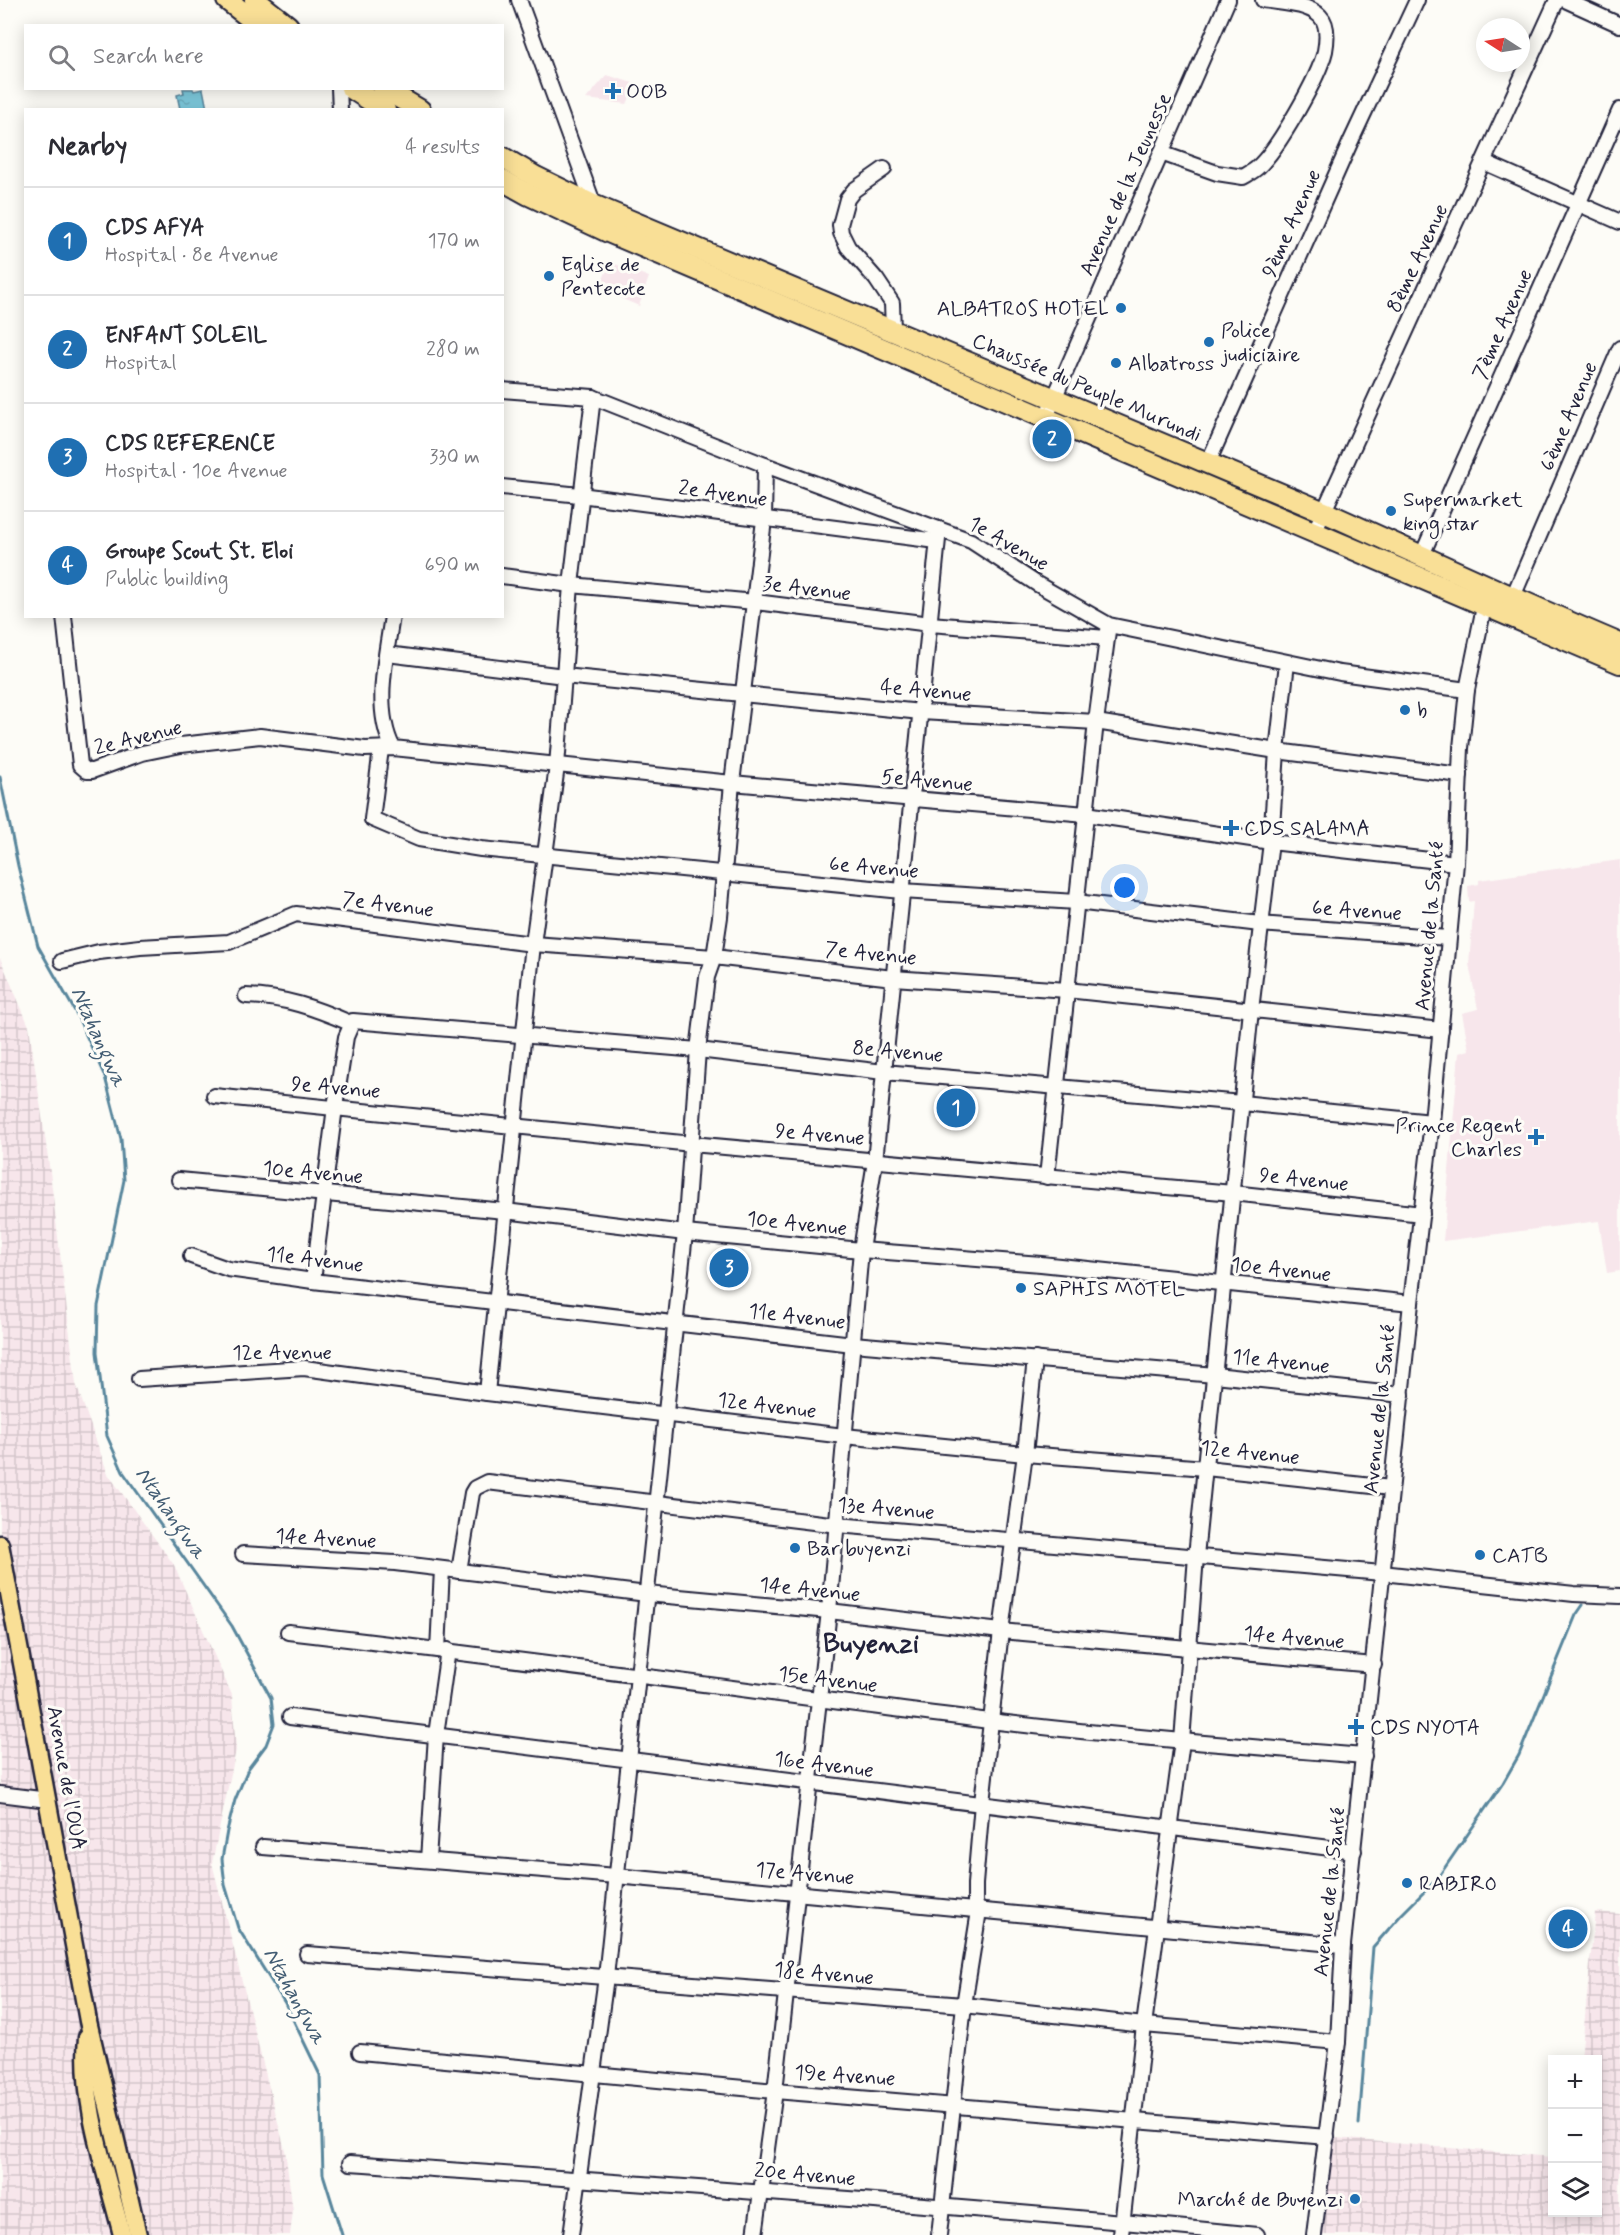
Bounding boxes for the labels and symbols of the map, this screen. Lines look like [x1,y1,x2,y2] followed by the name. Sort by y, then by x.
[1476,18,1530,72] north arrow
[626,78,667,106] place label: OOB
[604,82,622,100] marker: OOB
[1073,88,1179,280] street label: Avenue de la Jeunesse
[1256,165,1328,282] street label: 9ème Avenue
[1380,199,1455,317] street label: 8ème Avenue
[561,251,646,303] place label: Eglise de Pentecote
[1466,265,1540,384] street label: 7ème Avenue
[542,269,556,283] marker: Eglise de Pentecote
[937,295,1109,323] place label: ALBATROS HOTEL
[1114,301,1128,315] marker: ALBATROS HOTEL
[1220,317,1300,369] place label: Police judiciaire
[968,327,1206,449] street label: Chaussée du Peuple Murundi
[1202,335,1216,349] marker: Police judiciaire
[1128,350,1214,378] place label: Albatross
[1109,356,1123,370] marker: Albatross
[1533,358,1604,475] street label: 6ème Avenue
[1032,416,1072,462] pin: 2
[677,474,769,514] street label: 2e Avenue
[1403,486,1523,539] place label: Supermarket king star
[1384,504,1398,518] marker: Supermarket king star
[963,510,1054,578] street label: 1e Avenue
[761,570,853,608] street label: 3e Avenue
[879,673,973,709] street label: 4e Avenue
[1417,697,1427,725] place label: b
[1398,703,1412,717] marker: b
[91,714,185,762] street label: 2e Avenue
[880,763,974,799] street label: 5e Avenue
[1244,815,1370,843] place label: CDS SALAMA
[1222,819,1240,837] marker: CDS SALAMA
[1409,840,1451,1012] street label: Avenue de la Santé
[828,850,920,886] street label: 6e Avenue
[1110,873,1139,902] your location
[341,885,435,924] street label: 7e Avenue
[1311,894,1403,928] street label: 6e Avenue
[824,935,918,973] street label: 7e Avenue
[61,983,133,1093] water label: Ntahangwa
[851,1034,944,1070] street label: 8e Avenue
[290,1070,382,1106] street label: 9e Avenue
[936,1086,976,1130] pin: 1
[1395,1112,1522,1164] place label: Prince Regent Charles
[774,1117,866,1153] street label: 9e Avenue
[1527,1128,1545,1146] marker: Prince Regent Charles
[262,1155,364,1191] street label: 10e Avenue
[1258,1161,1350,1199] street label: 9e Avenue
[745,1205,848,1243] street label: 10e Avenue
[265,1240,365,1280] street label: 11e Avenue
[710,1246,748,1290] pin: 3
[1229,1251,1332,1289] street label: 10e Avenue
[1033,1275,1185,1303] place label: SAPHIS MOTEL
[1014,1281,1028,1295] marker: SAPHIS MOTEL
[747,1297,847,1337] street label: 11e Avenue
[1357,1323,1403,1495] street label: Avenue de la Santé
[232,1339,332,1367] street label: 12e Avenue
[1231,1343,1331,1381] street label: 11e Avenue
[716,1386,818,1426] street label: 12e Avenue
[1199,1434,1301,1472] street label: 12e Avenue
[126,1462,213,1567] water label: Ntahangwa
[836,1491,936,1527] street label: 13e Avenue
[275,1522,377,1556] street label: 14e Avenue
[807,1535,911,1563] place label: Bar buyenzi
[788,1541,802,1555] marker: Bar buyenzi
[1492,1542,1548,1570] place label: CATB
[1473,1548,1487,1562] marker: CATB
[758,1571,862,1609] street label: 14e Avenue
[1242,1620,1346,1656] street label: 14e Avenue
[823,1627,919,1662] district label: Buyenzi
[777,1660,879,1700] street label: 15e Avenue
[40,1704,92,1853] street label: Avenue de l'OUA
[1370,1714,1480,1742] place label: CDS NYOTA
[1347,1718,1365,1736] marker: CDS NYOTA
[772,1745,875,1785] street label: 16e Avenue
[1307,1806,1353,1978] street label: Avenue de la Santé
[754,1856,856,1892] street label: 17e Avenue
[1419,1870,1497,1898] place label: RABIRO
[1400,1876,1414,1890] marker: RABIRO
[1548,1906,1588,1952] pin: 4
[254,1943,333,2051] water label: Ntahangwa
[773,1956,875,1992] street label: 18e Avenue
[794,2059,896,2093] street label: 19e Avenue
[753,2157,857,2193] street label: 20e Avenue
[1177,2186,1343,2214] place label: Marché de Buyenzi
[1348,2192,1362,2206] marker: Marché de Buyenzi

